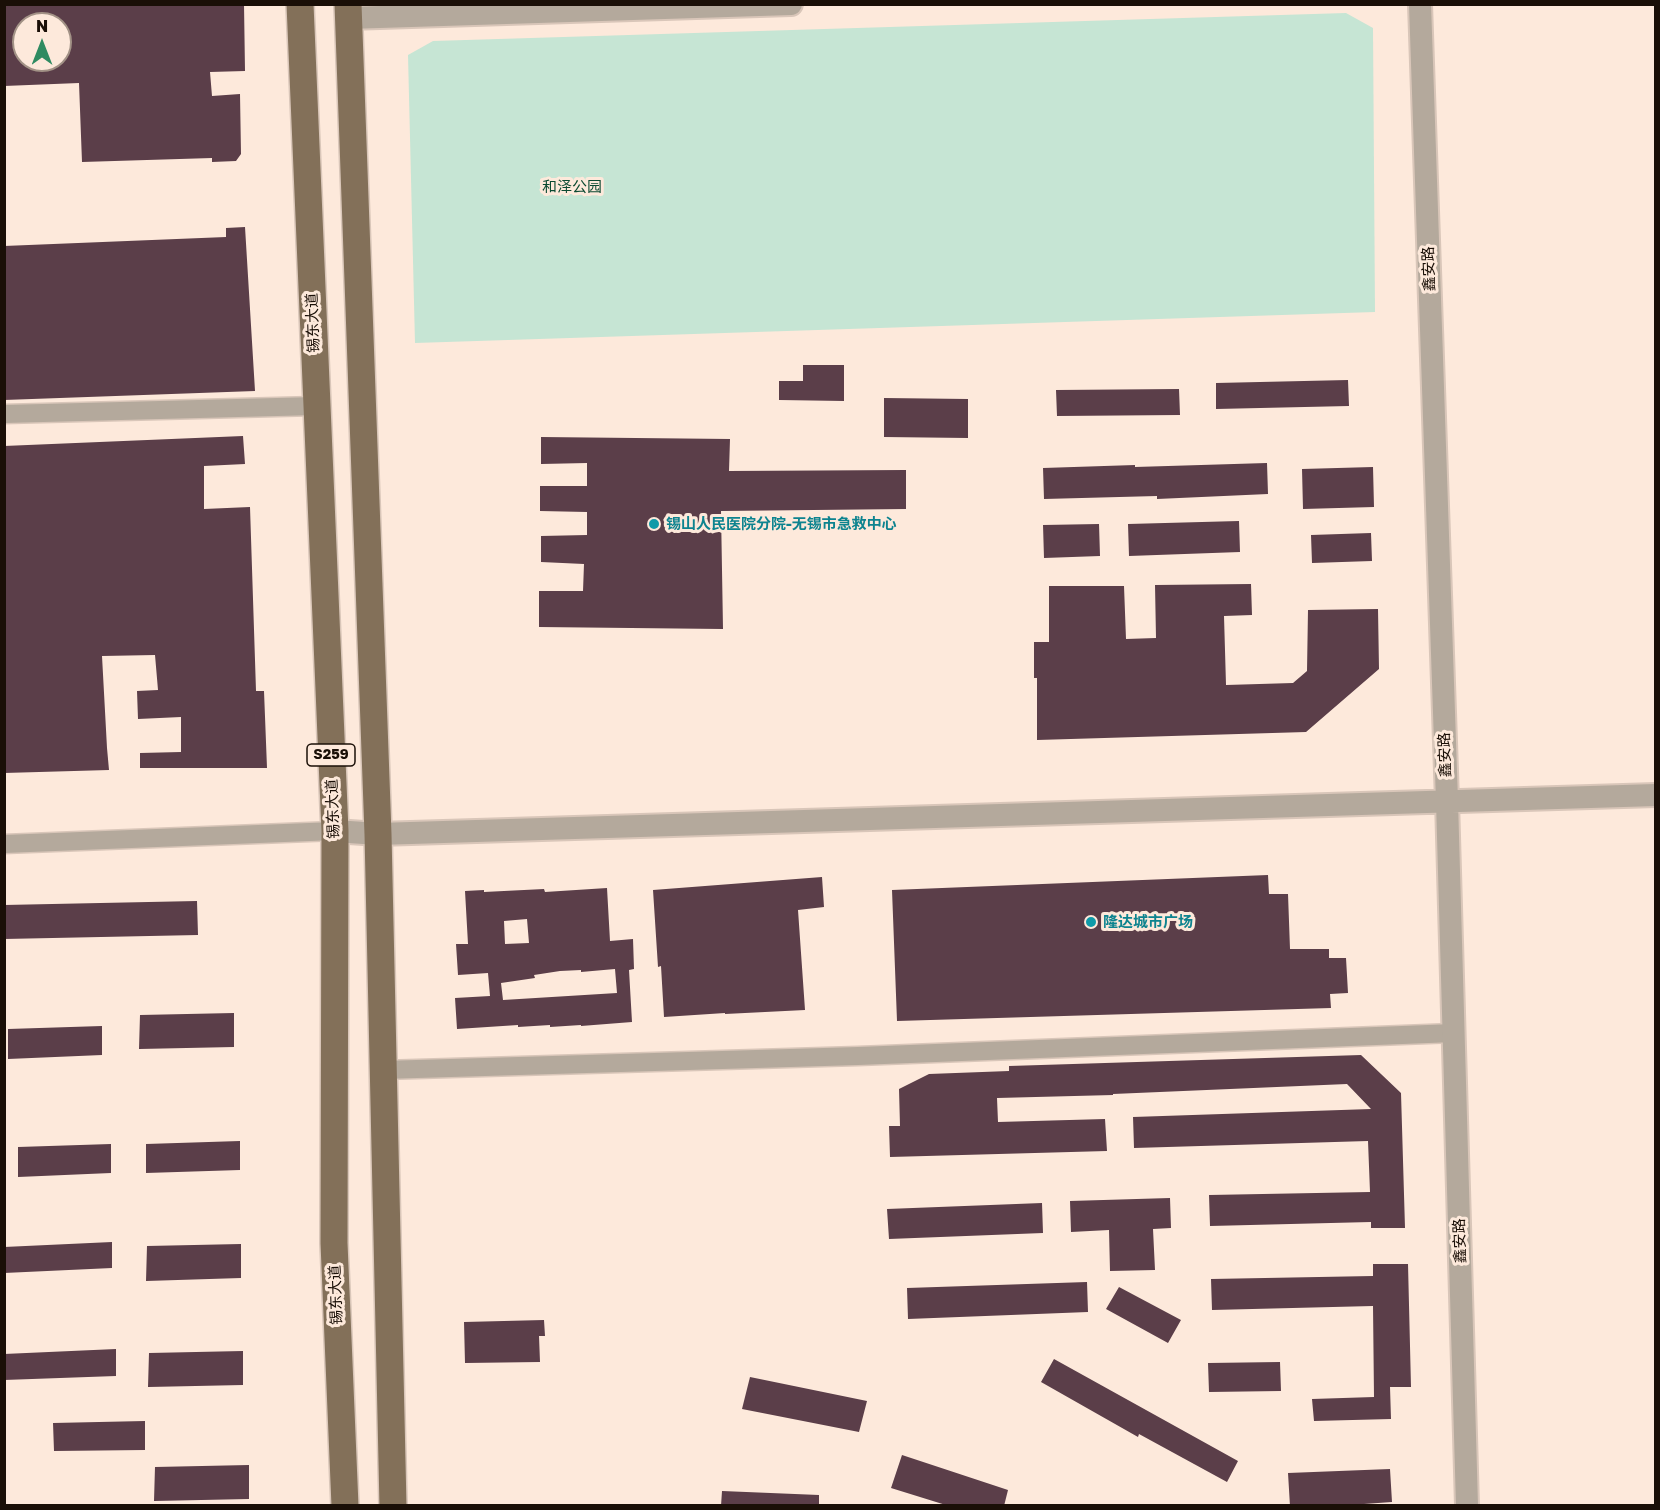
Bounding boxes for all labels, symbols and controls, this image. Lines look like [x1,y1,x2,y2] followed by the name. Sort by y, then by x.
[12,12,72,72] north arrow
[36,16,48,36] text: N
[542,178,602,196] park label: 和泽公园
[1419,246,1439,292] street label: 鑫安路
[303,293,323,353] street label: 锡东大道
[666,515,897,533] place label: 锡山人民医院分院-无锡市急救中心
[647,517,661,531] marker: 锡山人民医院分院-无锡市急救中心
[1435,732,1455,778] street label: 鑫安路
[307,744,355,766] road number: S259
[323,779,343,839] street label: 锡东大道
[1103,913,1193,931] place label: 隆达城市广场
[1084,915,1098,929] marker: 隆达城市广场
[1450,1218,1470,1264] street label: 鑫安路
[326,1265,346,1325] street label: 锡东大道

